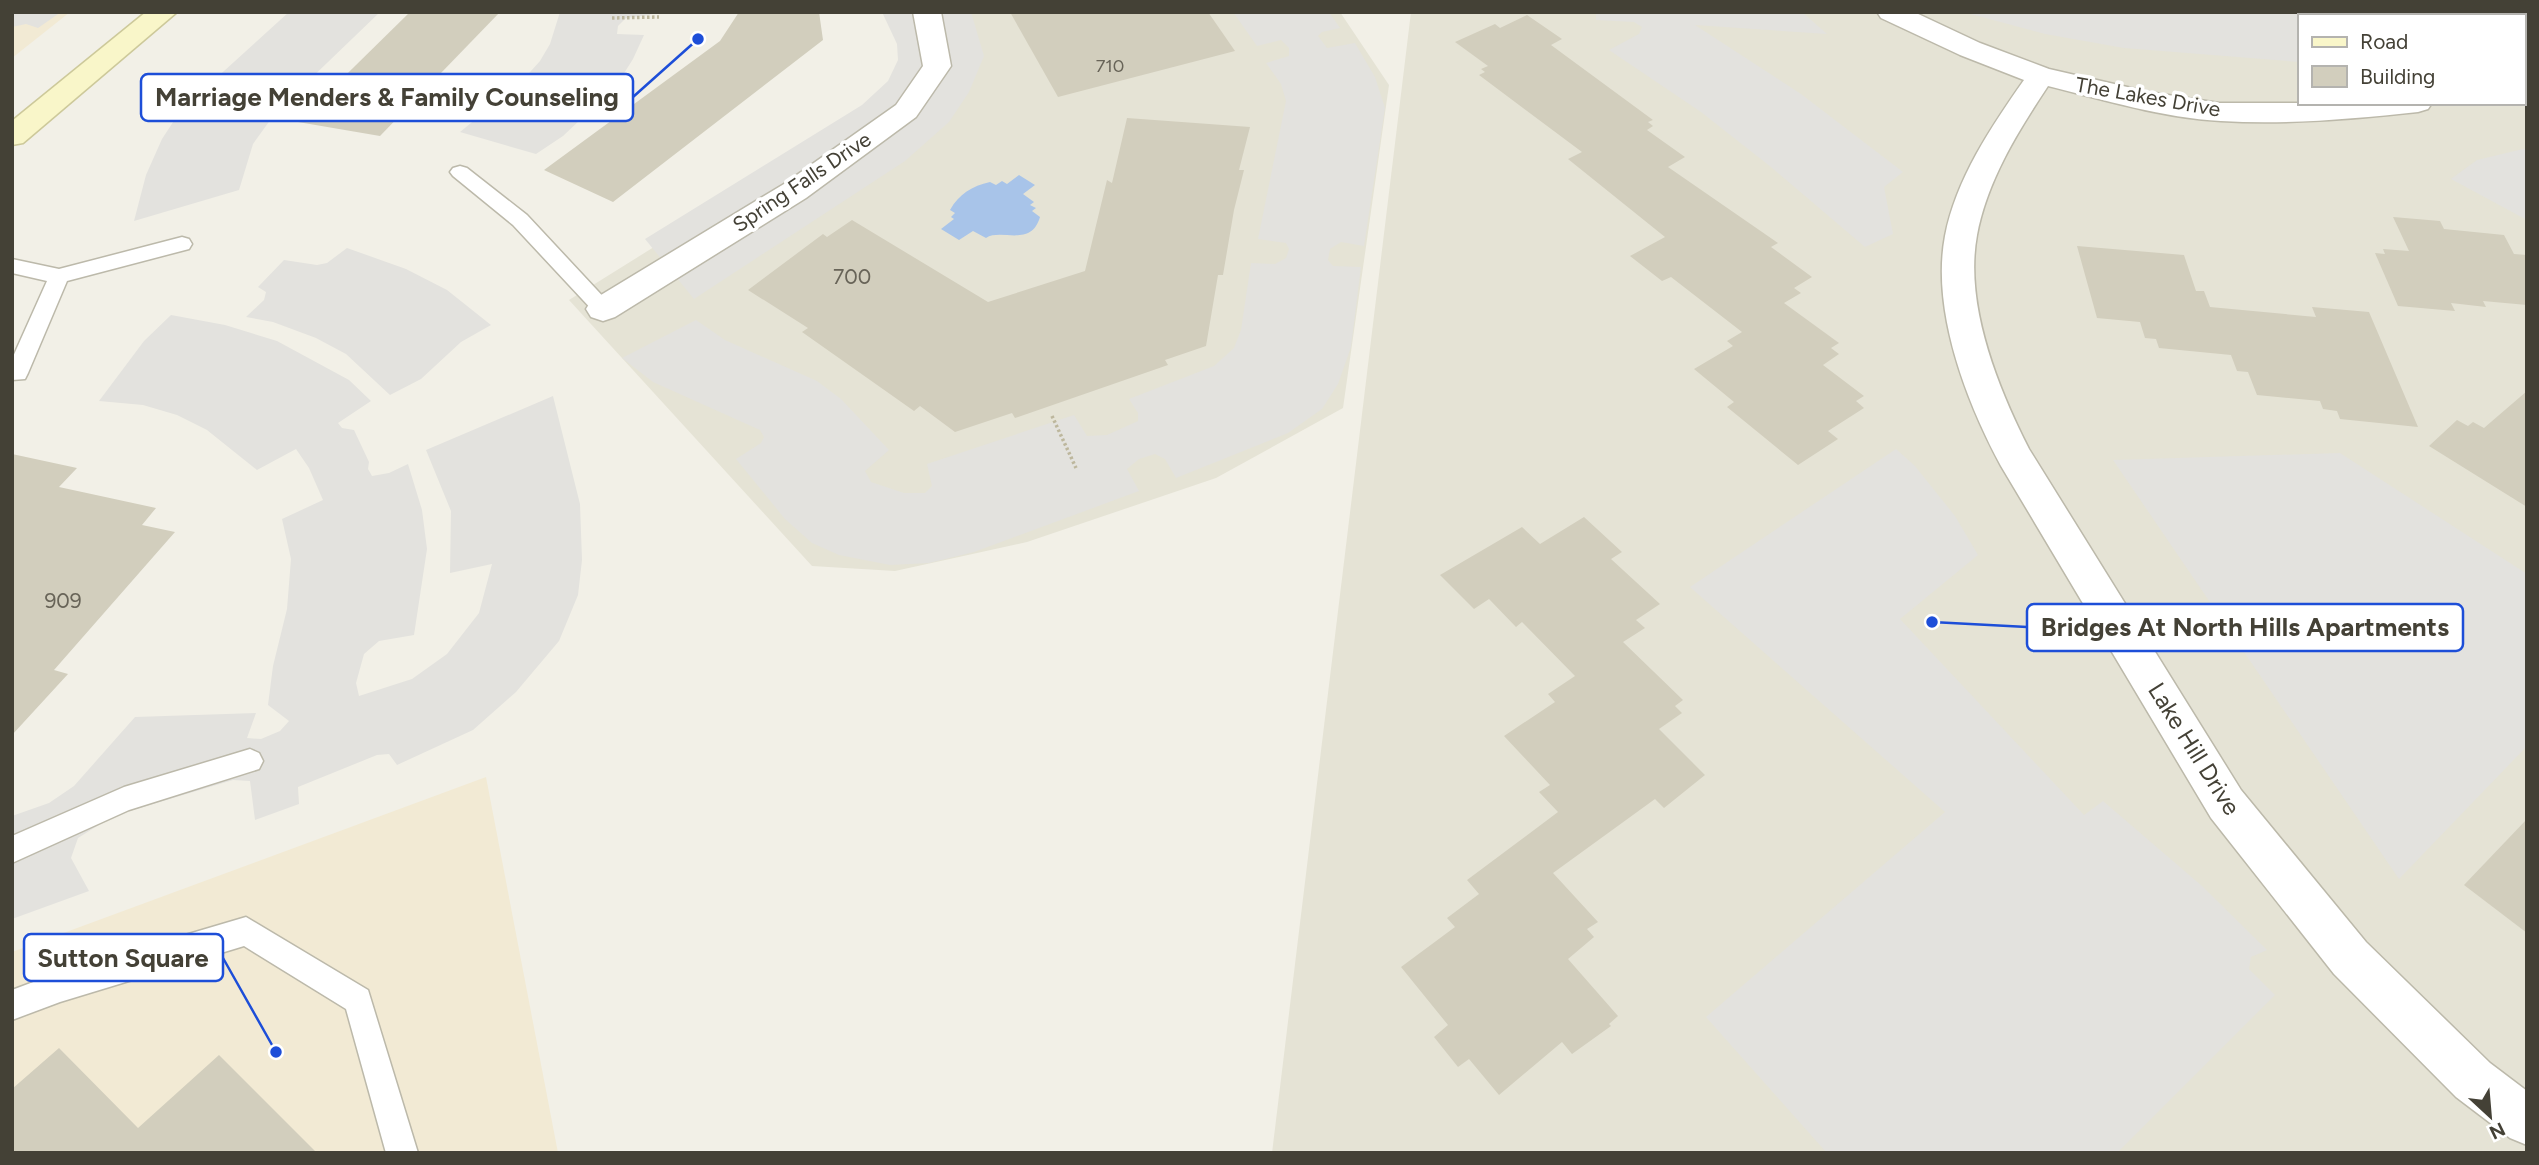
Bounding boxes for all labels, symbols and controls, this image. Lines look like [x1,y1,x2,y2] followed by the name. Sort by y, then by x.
[2298,14,2525,105] legend
[2360,29,2408,54] text: Road
[1096,55,1124,77] house number: 710
[2360,64,2435,89] text: Building
[2074,71,2222,122] street label: The Lakes Drive
[141,74,633,121] callout: Marriage Menders & Family Counseling
[155,81,619,113] text: Marriage Menders & Family Counseling
[728,126,876,237] street label: Spring Falls Drive
[833,264,871,289] house number: 700
[44,588,82,613] house number: 909
[2027,604,2463,651] callout: Bridges At North Hills Apartments
[2041,611,2449,643] text: Bridges At North Hills Apartments
[2142,677,2247,820] street label: Lake Hill Drive
[24,934,223,981] callout: Sutton Square
[37,942,209,974] text: Sutton Square
[2455,1081,2525,1151] north arrow
[2486,1117,2509,1144] text: N

